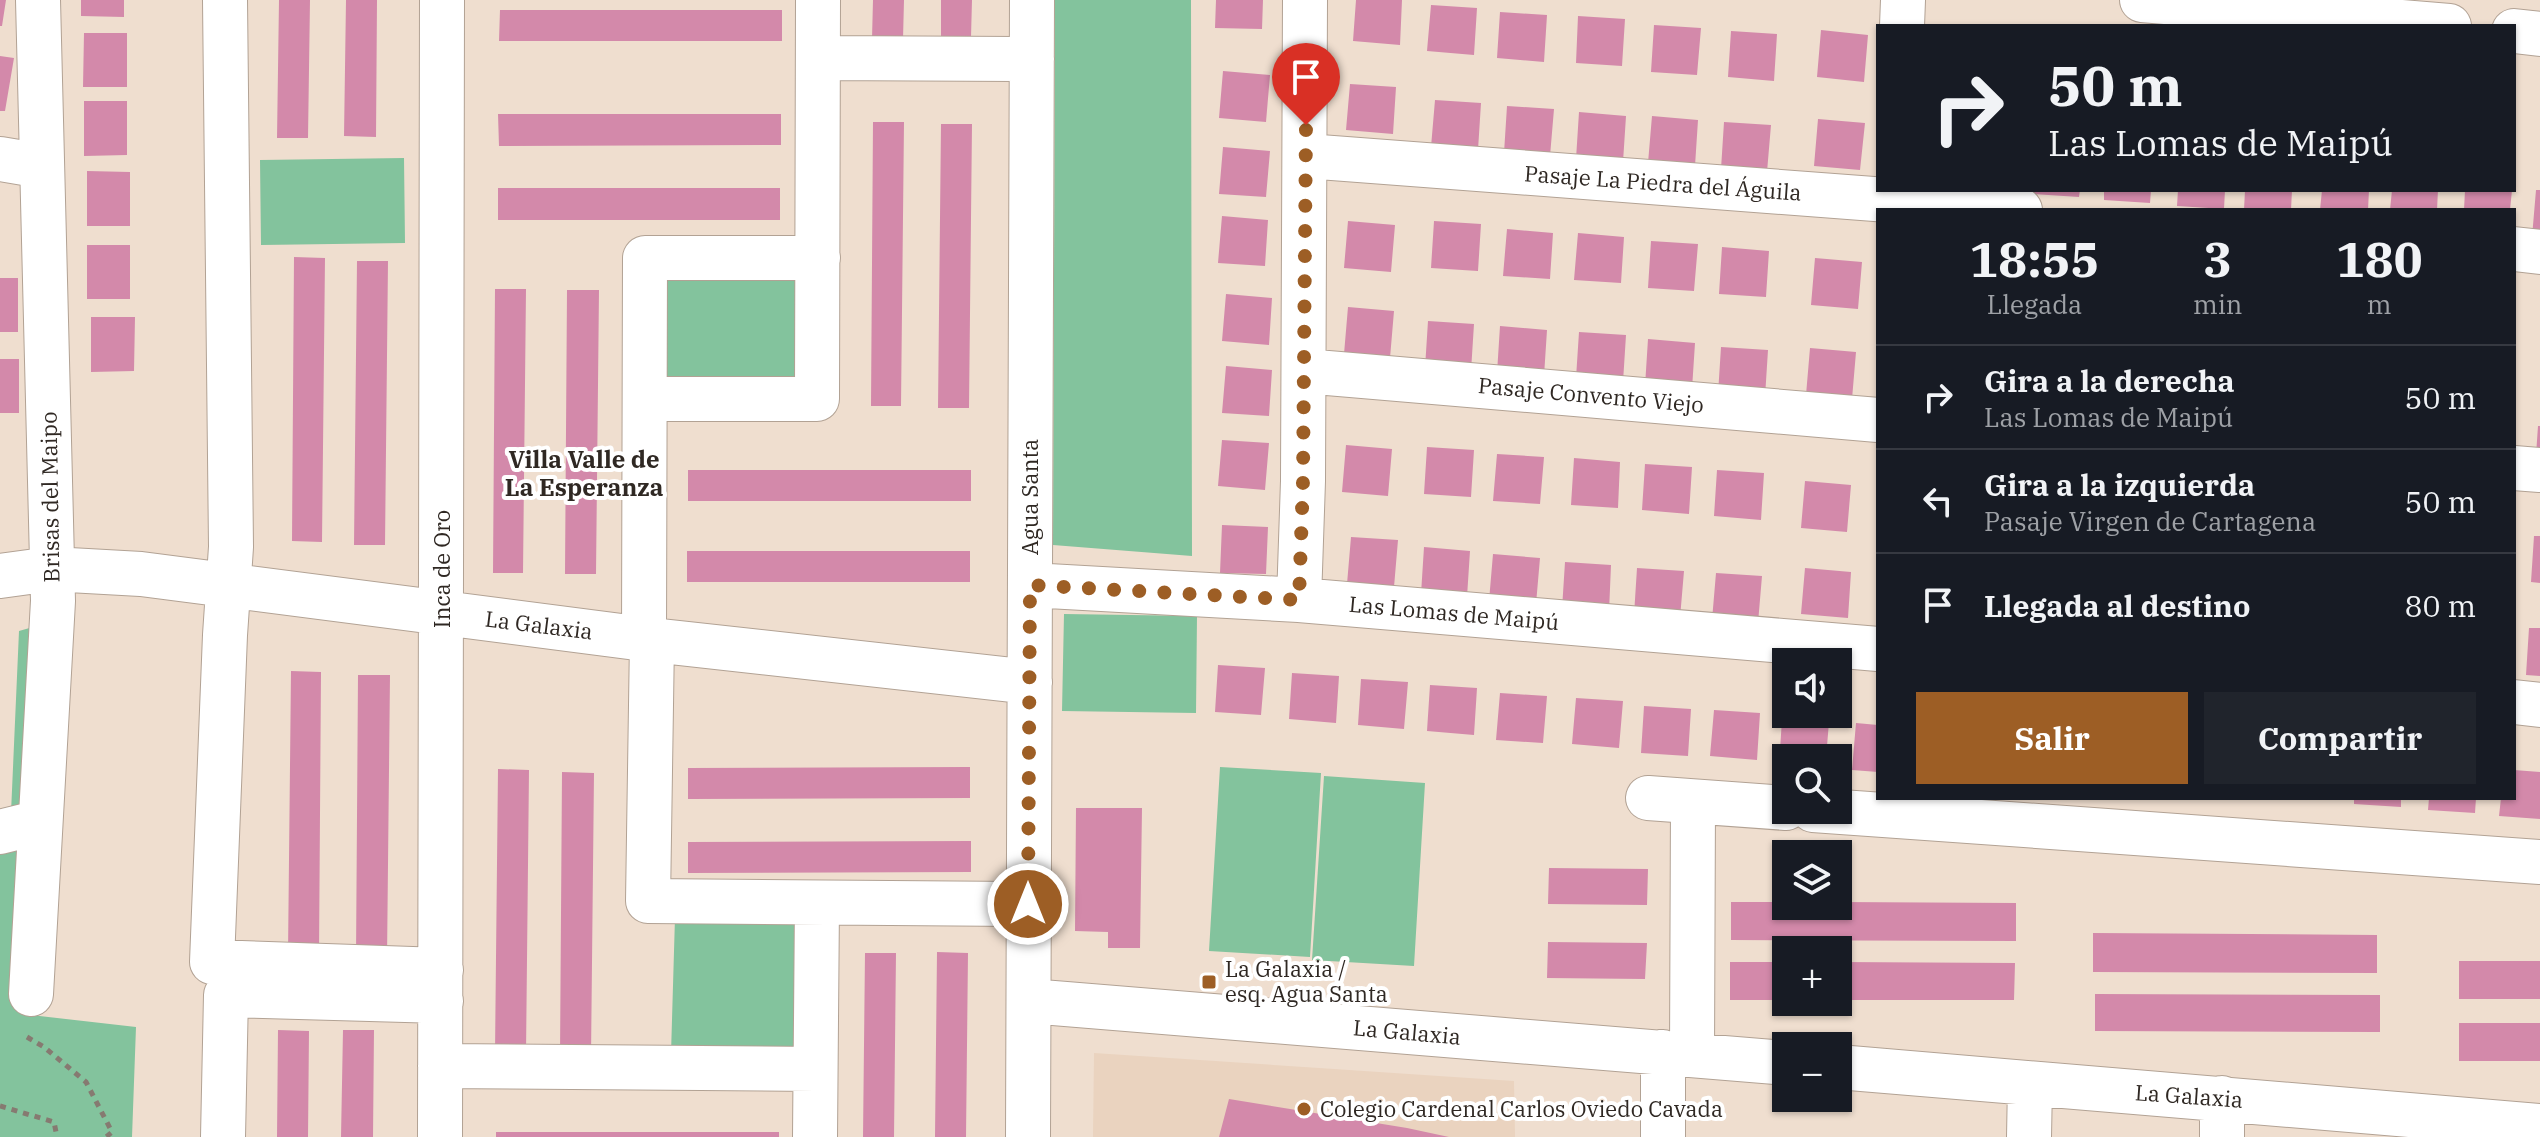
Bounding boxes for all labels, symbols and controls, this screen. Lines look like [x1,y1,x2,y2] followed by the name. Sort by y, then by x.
[1272,43,1340,125] pin
[2048,49,2183,121] text: 50 m
[1284,55,1328,99] icon: arrive
[1916,56,2020,160] icon: right
[2048,119,2393,166] text: Las Lomas de Maipú
[1523,158,1803,207] street label: Pasaje La Piedra del Águila
[1970,228,2099,290] text: 18:55
[2203,228,2232,290] text: 3
[2336,228,2422,290] text: 180
[1987,287,2082,321] text: Llegada
[2193,287,2242,321] text: min
[2367,287,2392,321] text: m
[1984,361,2235,400] text: Gira a la derecha
[1477,370,1705,419] street label: Pasaje Convento Viejo
[1916,375,1960,419] icon: right
[2404,378,2476,417] text: 50 m
[1984,400,2233,434] text: Las Lomas de Maipú
[34,411,65,583] street label: Brisas del Maipo
[1015,439,1044,555] street label: Agua Santa
[505,443,664,503] district label: Villa Valle de La Esperanza
[1984,465,2255,504] text: Gira a la izquierda
[1916,479,1960,523] icon: left
[2404,482,2476,521] text: 50 m
[1984,504,2316,538] text: Pasaje Virgen de Cartagena
[427,510,456,628] street label: Inca de Oro
[1916,583,1960,627] icon: arrive
[1984,586,2250,625] text: Llegada al destino
[2404,586,2476,625] text: 80 m
[1348,589,1560,636] street label: Las Lomas de Maipú
[484,604,595,645] street label: La Galaxia
[1772,648,1852,1112] map controls
[1772,648,1852,728] button: sound
[1916,692,2188,784] button: Salir
[2204,692,2476,784] button: Compartir
[1772,744,1852,824] button: search
[1772,840,1852,920] button: layers
[986,862,1070,946] position arrow
[1772,936,1852,1016] button: +
[1225,954,1388,1008] place label: La Galaxia / esq. Agua Santa
[1200,973,1218,991] marker: La Galaxia / esq. Agua Santa
[1352,1012,1462,1051] street label: La Galaxia
[1772,1032,1852,1112] button: −
[2134,1077,2244,1114] street label: La Galaxia
[1320,1094,1723,1123] place label: Colegio Cardenal Carlos Oviedo Cavada
[1295,1100,1313,1118] marker: Colegio Cardenal Carlos Oviedo Cavada

